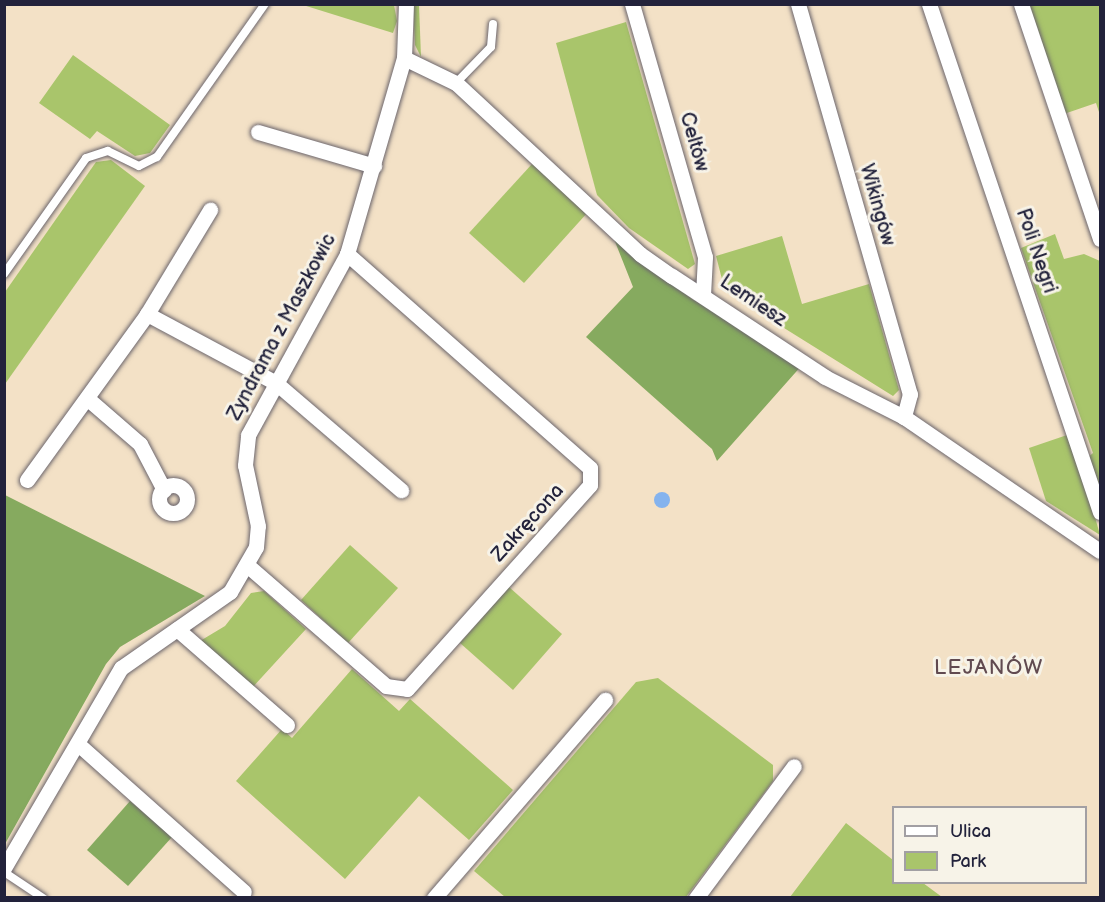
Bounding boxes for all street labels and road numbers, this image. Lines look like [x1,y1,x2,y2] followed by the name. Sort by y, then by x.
[674,109,714,175] street label: Celtów
[854,161,900,249] street label: Wikingów
[1010,205,1062,297] street label: Poli Negri
[223,230,341,424] street label: Zyndrama z Maszkowic
[715,270,791,332] street label: Lemiesz
[487,479,569,567] street label: Zakręcona

